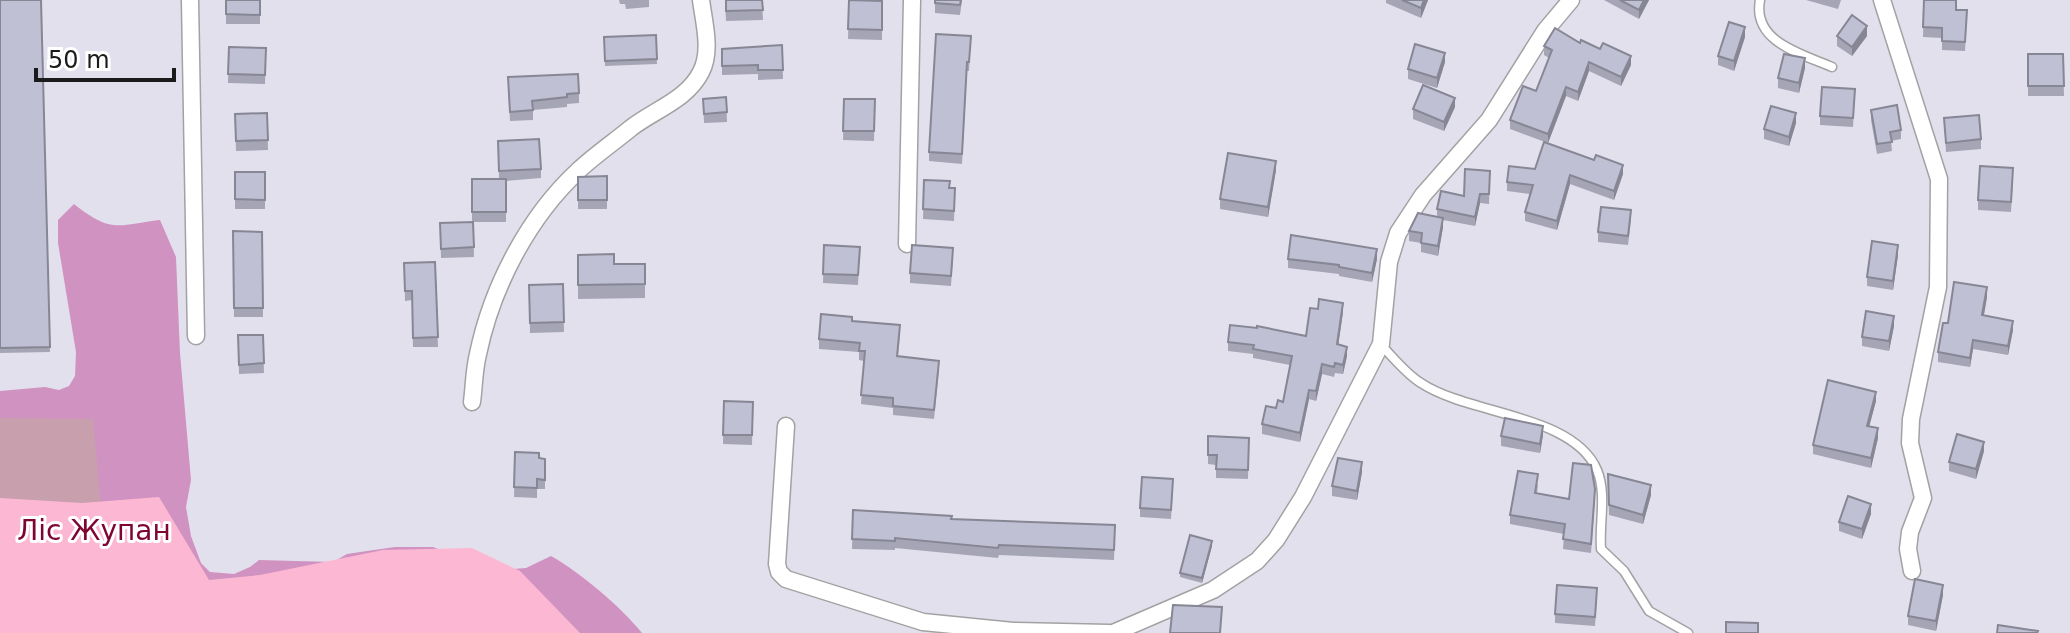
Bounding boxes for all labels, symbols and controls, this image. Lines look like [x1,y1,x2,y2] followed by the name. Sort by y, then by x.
[36,32,174,82] scale bar
[48,46,110,74] text: 50 m
[17,514,171,547] park label: Ліс Жупан

